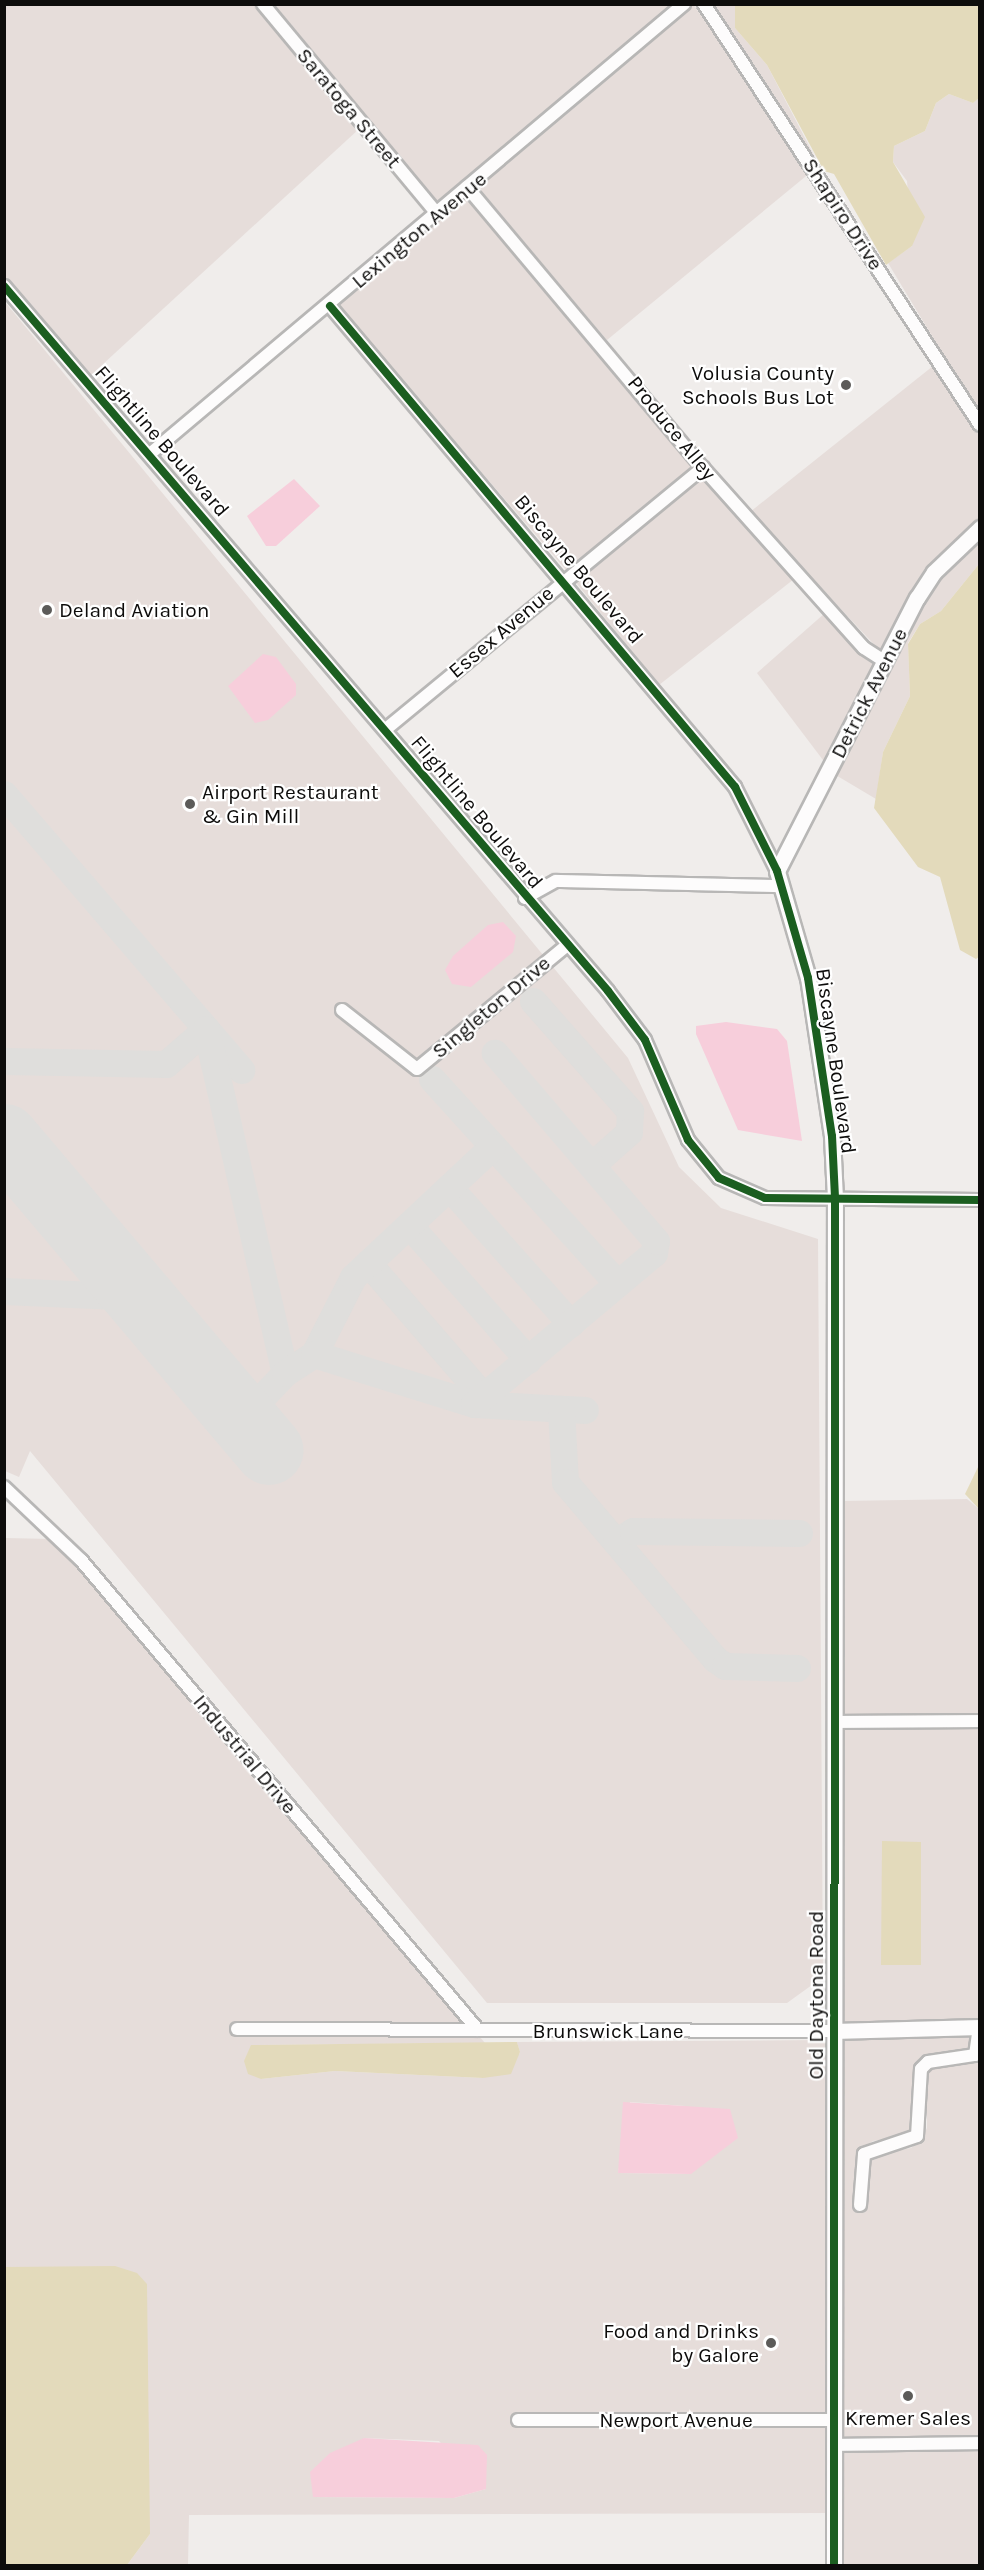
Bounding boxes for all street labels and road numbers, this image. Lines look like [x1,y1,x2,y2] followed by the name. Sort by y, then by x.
[292,43,406,173] street label: Saratoga Street
[797,153,889,275] street label: Shapiro Drive
[346,166,492,294] street label: Lexington Avenue
[89,360,235,522] street label: Flightline Boulevard
[622,371,722,485] street label: Produce Alley
[509,489,649,649] street label: Biscayne Boulevard
[443,581,559,683] street label: Essex Avenue
[825,624,913,762] street label: Detrick Avenue
[406,730,548,894] street label: Flightline Boulevard
[427,950,555,1064] street label: Singleton Drive
[811,967,861,1155] street label: Biscayne Boulevard
[188,1689,302,1819] street label: Industrial Drive
[803,1911,829,2079] street label: Old Daytona Road
[532,2018,684,2044] street label: Brunswick Lane
[599,2407,753,2433] street label: Newport Avenue

